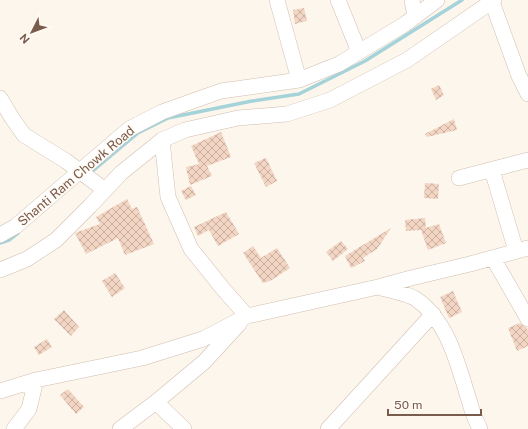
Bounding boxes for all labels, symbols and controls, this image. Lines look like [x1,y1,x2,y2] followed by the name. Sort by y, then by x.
[12,12,52,52] north arrow
[17,31,32,46] text: N
[15,123,137,229] street label: Shanti Ram Chowk Road
[388,391,481,417] scale bar
[394,398,422,412] text: 50 m

